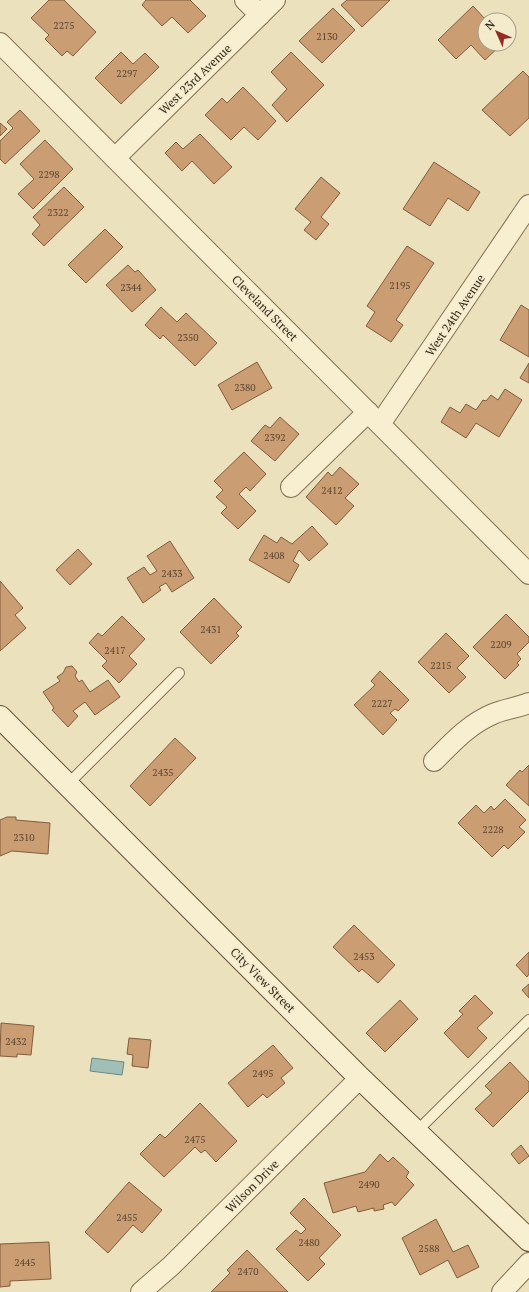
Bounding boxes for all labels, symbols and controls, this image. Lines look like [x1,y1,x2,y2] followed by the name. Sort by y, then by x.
[477,12,517,52] north arrow
[482,17,498,33] text: N
[53,19,75,32] house number: 2275
[316,30,338,43] house number: 2130
[156,41,234,117] street label: West 23rd Avenue
[116,67,138,80] house number: 2297
[38,168,60,181] house number: 2298
[47,206,69,219] house number: 2322
[422,271,488,359] street label: West 24th Avenue
[229,272,302,345] street label: Cleveland Street
[389,279,411,292] house number: 2195
[120,281,142,294] house number: 2344
[177,331,199,344] house number: 2350
[234,381,256,394] house number: 2380
[264,431,286,444] house number: 2392
[321,484,343,497] house number: 2412
[263,549,285,562] house number: 2408
[161,567,183,580] house number: 2433
[200,623,222,636] house number: 2431
[490,638,512,651] house number: 2209
[104,644,126,657] house number: 2417
[430,659,452,672] house number: 2215
[371,697,393,710] house number: 2227
[152,766,174,779] house number: 2435
[482,823,504,836] house number: 2228
[13,831,35,844] house number: 2310
[227,944,299,1016] street label: City View Street
[353,950,375,963] house number: 2453
[5,1035,27,1048] house number: 2432
[252,1067,274,1080] house number: 2495
[184,1133,206,1146] house number: 2475
[222,1156,282,1216] street label: Wilson Drive
[358,1178,380,1191] house number: 2490
[116,1211,138,1224] house number: 2455
[298,1236,320,1249] house number: 2480
[418,1242,440,1255] house number: 2588
[14,1256,36,1269] house number: 2445
[237,1265,259,1278] house number: 2470

